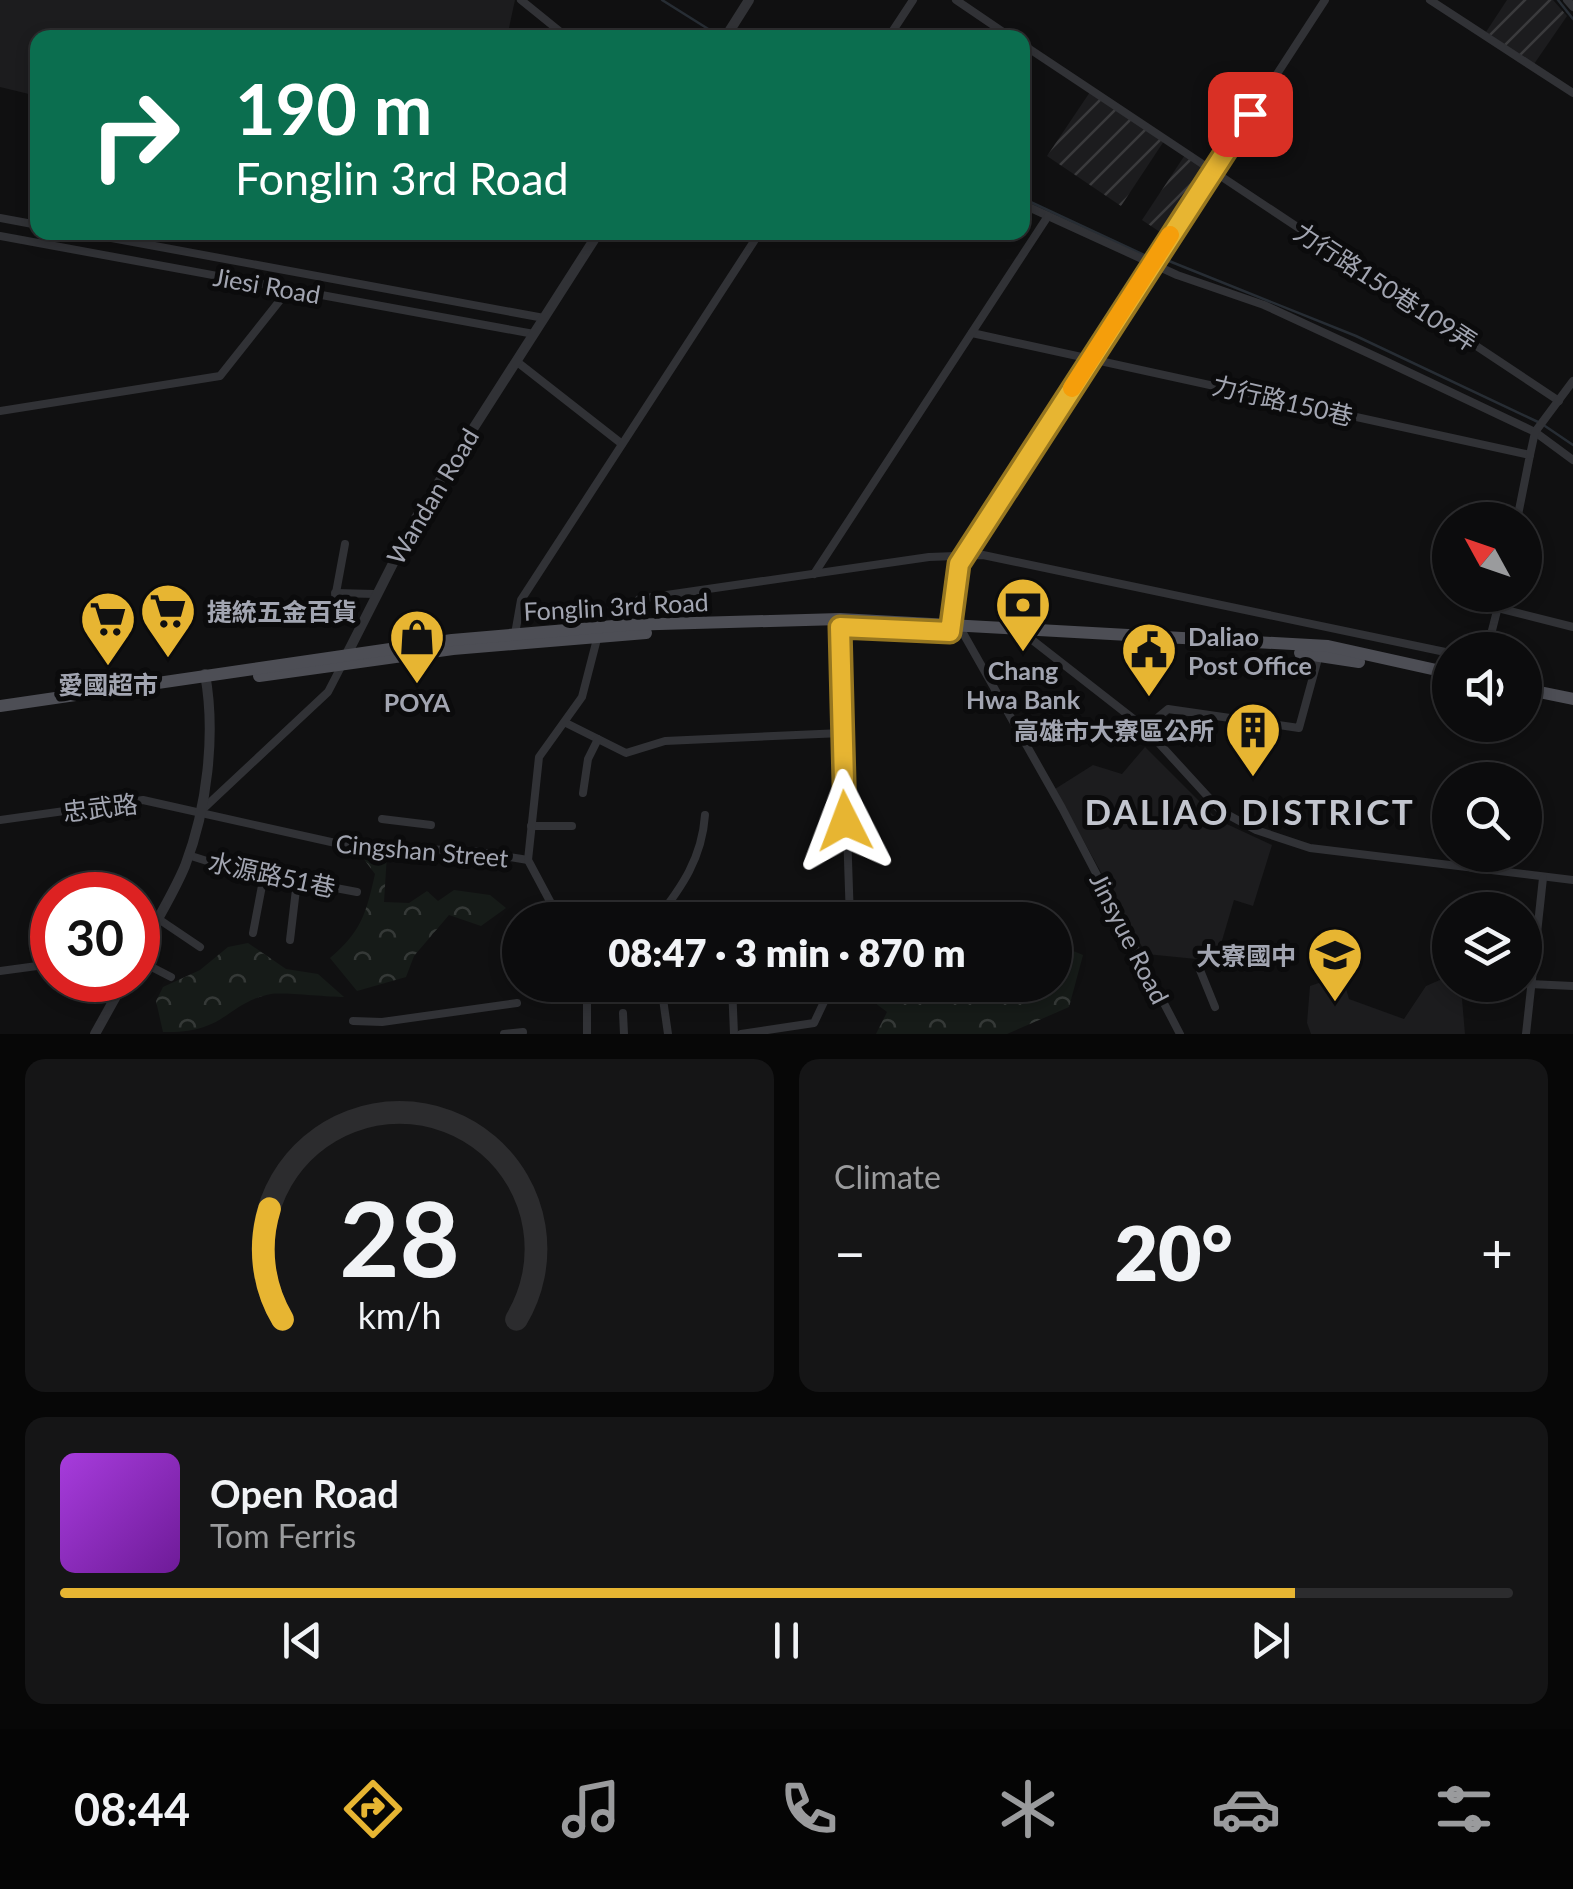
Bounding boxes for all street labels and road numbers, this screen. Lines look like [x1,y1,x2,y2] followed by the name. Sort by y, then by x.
[1289,216,1483,356] street label: 力行路150巷109弄
[211,261,323,309] street label: Jiesi Road
[1210,369,1356,431] street label: 力行路150巷
[380,423,484,569] street label: Wandan Road
[523,586,709,626] street label: Fonglin 3rd Road
[61,788,139,826] street label: 忠武路
[335,828,510,872] street label: Cingshan Street
[206,846,338,902] street label: 水源路51巷
[1084,868,1176,1008] street label: Jinsyue Road

